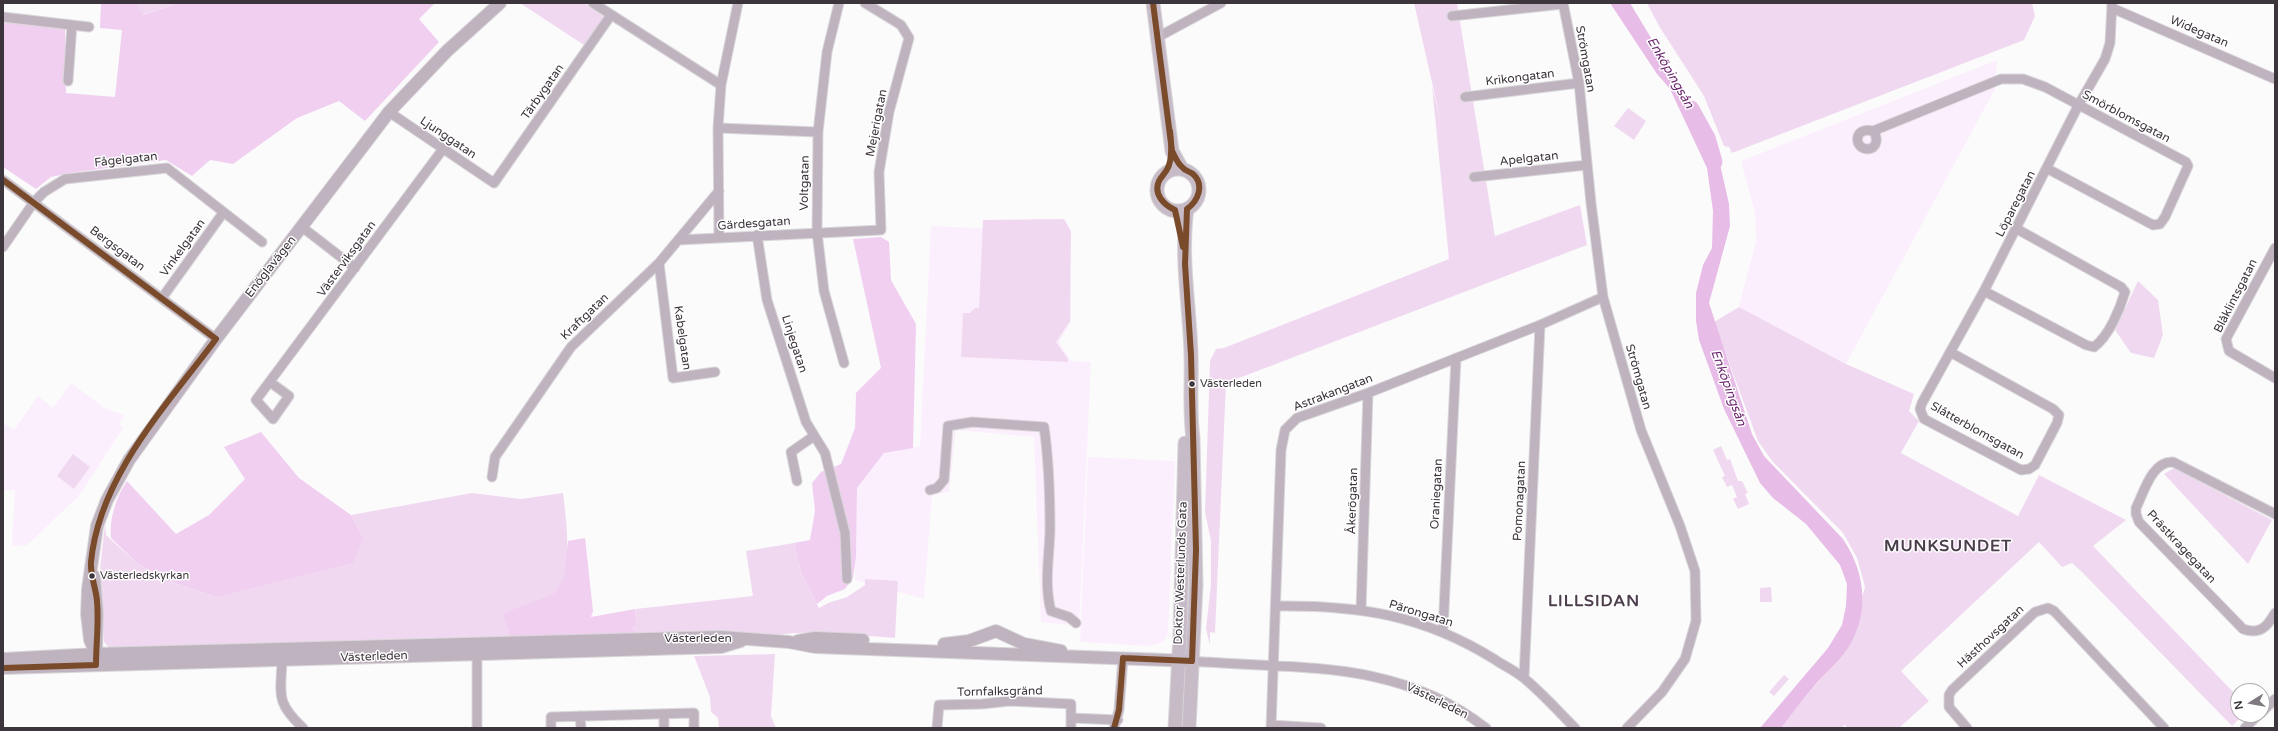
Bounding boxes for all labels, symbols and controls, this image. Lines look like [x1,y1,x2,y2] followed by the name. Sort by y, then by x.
[2168,13,2230,51] street label: Widegatan
[1572,25,1598,93] street label: Strömgatan
[1643,34,1697,112] water label: Enköpingsån
[519,62,567,122] street label: Tärbygatan
[1485,67,1555,89] street label: Krikongatan
[863,88,891,158] street label: Mejerigatan
[2080,88,2172,146] street label: Smörblomsgatan
[417,114,479,162] street label: Ljunggatan
[1499,149,1559,169] street label: Apelgatan
[94,150,158,170] street label: Fågelgatan
[797,155,813,211] street label: Voltgatan
[1993,168,2039,240] street label: Löparegatan
[717,214,791,234] street label: Gärdesgatan
[157,216,209,280] street label: Vinkelgatan
[315,218,379,300] street label: Västerviksgatan
[86,224,148,274] street label: Bergsgatan
[243,233,299,301] street label: Enöglavägen
[2211,257,2261,335] street label: Blåklintsgatan
[558,291,612,343] street label: Kraftgatan
[670,305,694,371] street label: Kabelgatan
[778,313,810,375] street label: Linjegatan
[1622,343,1654,411] street label: Strömgatan
[1707,348,1749,428] water label: Enköpingsån
[1291,371,1375,415] street label: Astrakangatan
[1200,377,1262,391] place label: Västerleden
[1187,379,1197,389] marker: Västerleden
[1928,399,2026,463] street label: Slåtterblomsgatan
[1428,458,1446,530] street label: Oraniegatan
[1511,460,1529,542] street label: Pomonagatan
[1345,467,1361,535] street label: Åkerögatan
[1171,501,1191,645] street label: Doktor Westerlunds Gata
[2143,507,2219,587] street label: Prästkragegatan
[1884,537,2012,557] district label: MUNKSUNDET
[100,569,189,583] place label: Västerledskyrkan
[87,571,97,581] marker: Västerledskyrkan
[1548,592,1640,612] district label: LILLSIDAN
[1387,597,1455,631] street label: Pärongatan
[1955,603,2027,671] street label: Hästhovsgatan
[664,632,732,646] street label: Västerleden
[340,649,408,665] street label: Västerleden
[1404,680,1470,722] street label: Västerleden
[2230,683,2270,723] north arrow
[957,684,1043,700] street label: Tornfalksgränd
[2231,700,2246,711] text: N

